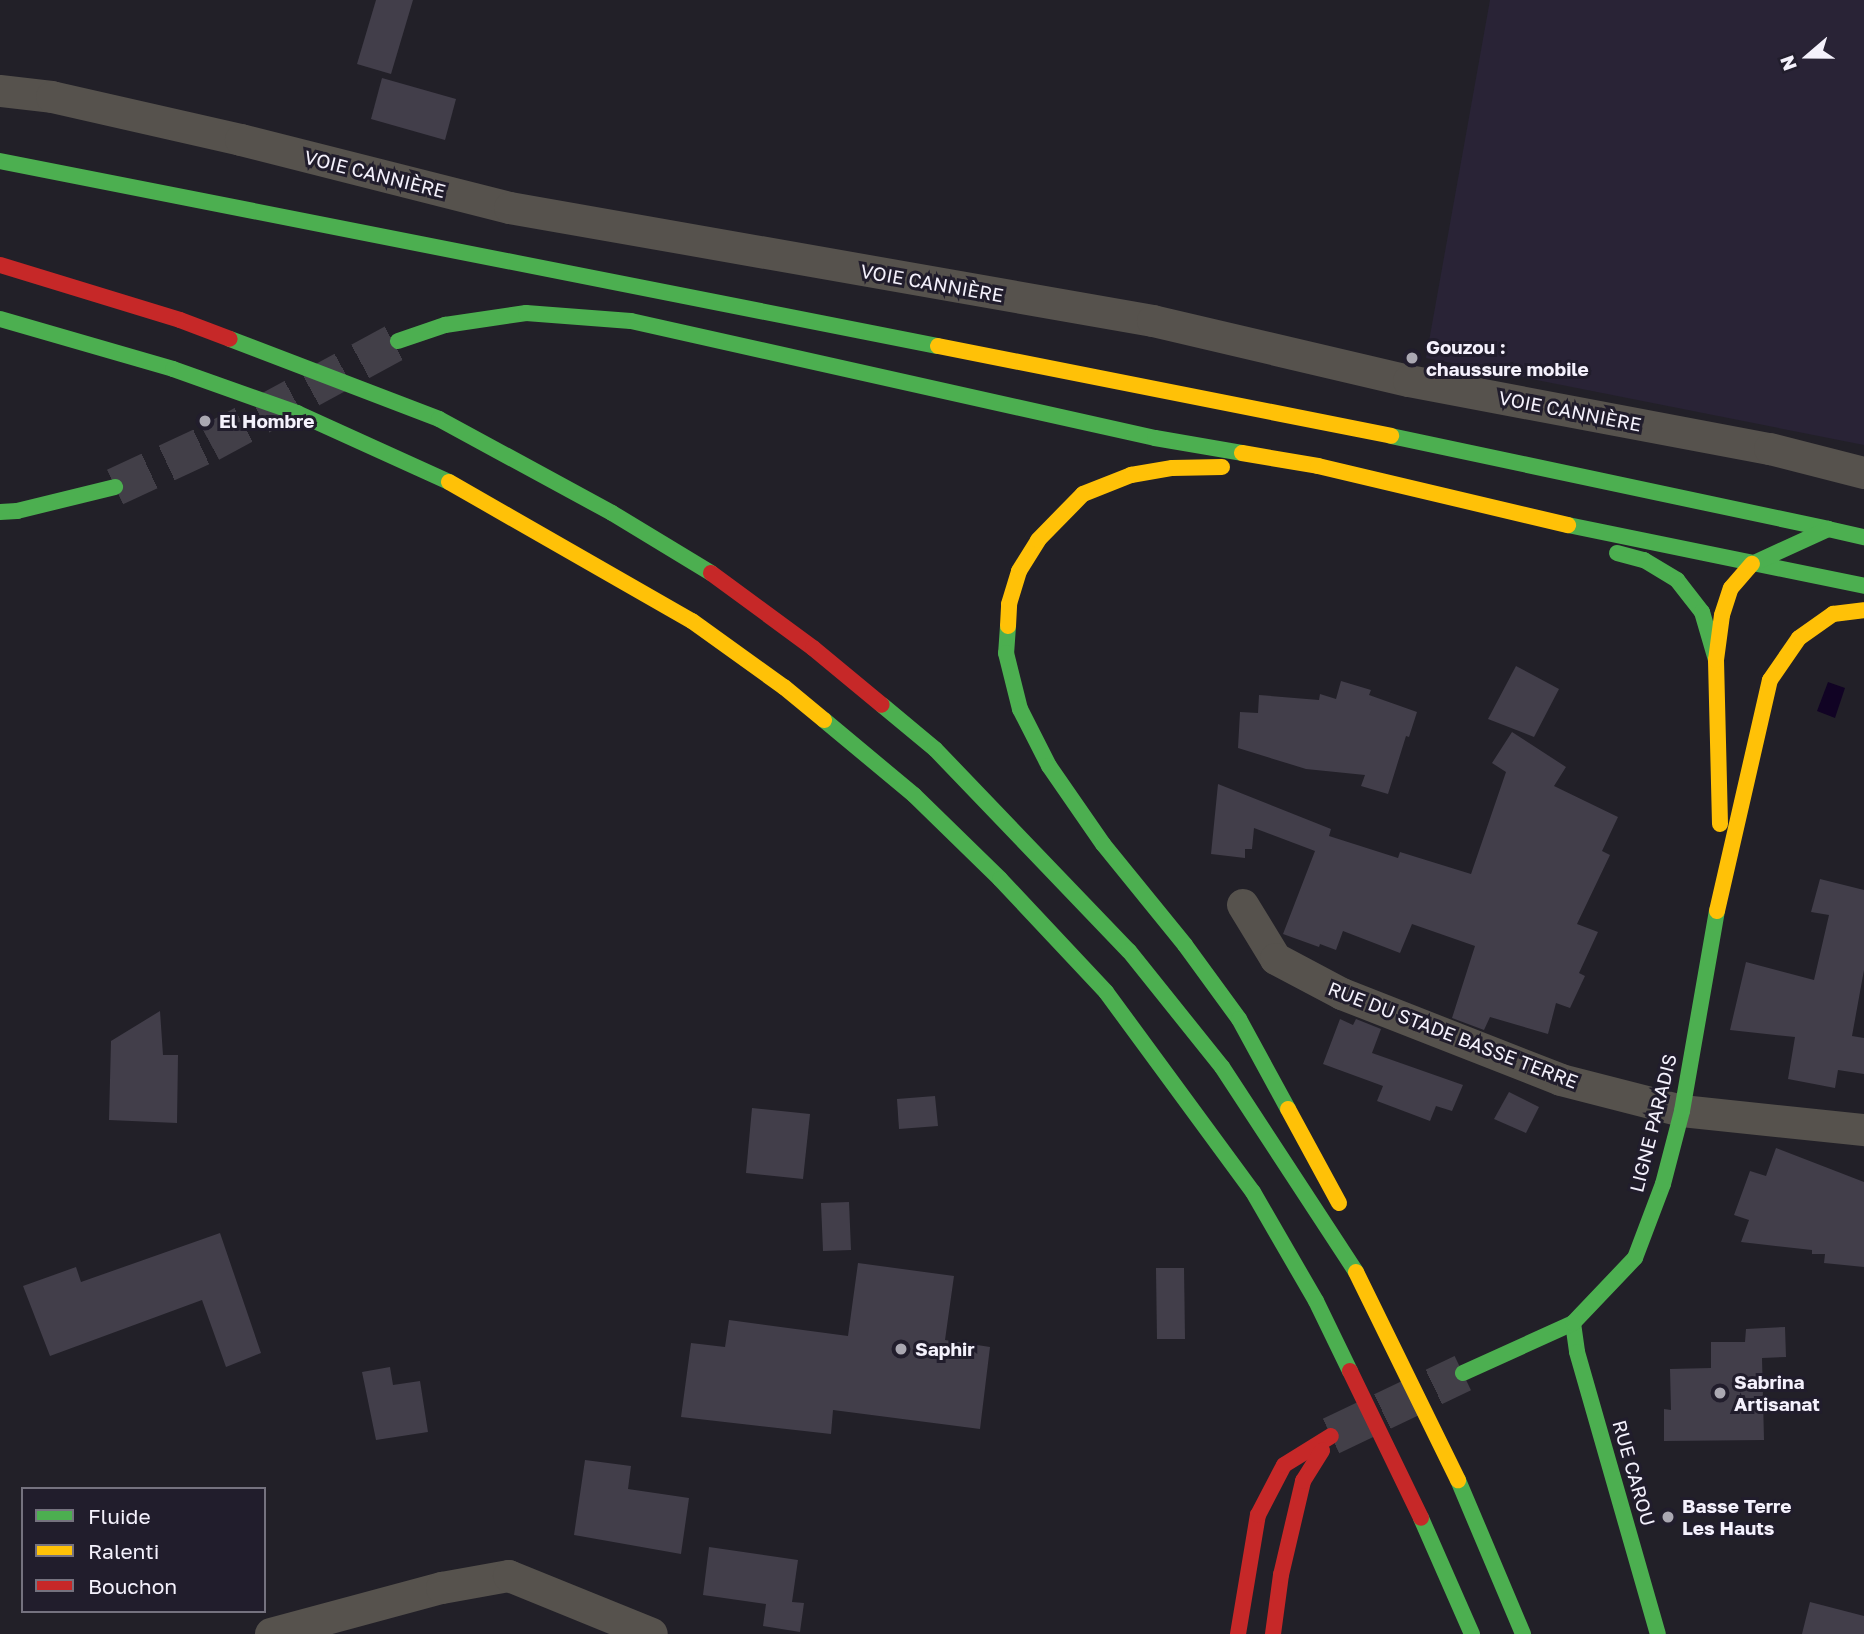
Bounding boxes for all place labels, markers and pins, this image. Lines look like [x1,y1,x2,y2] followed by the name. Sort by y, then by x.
[1426,336,1589,380] place label: Gouzou : chaussure mobile
[1404,350,1420,366] marker: Gouzou : chaussure mobile
[219,410,314,432] place label: El Hombre
[197,413,213,429] marker: El Hombre
[915,1338,975,1360] place label: Saphir
[893,1341,909,1357] marker: Saphir
[1734,1371,1820,1415] place label: Sabrina Artisanat
[1712,1385,1728,1401] marker: Sabrina Artisanat
[1682,1495,1791,1539] place label: Basse Terre Les Hauts
[1660,1509,1676,1525] marker: Basse Terre Les Hauts

